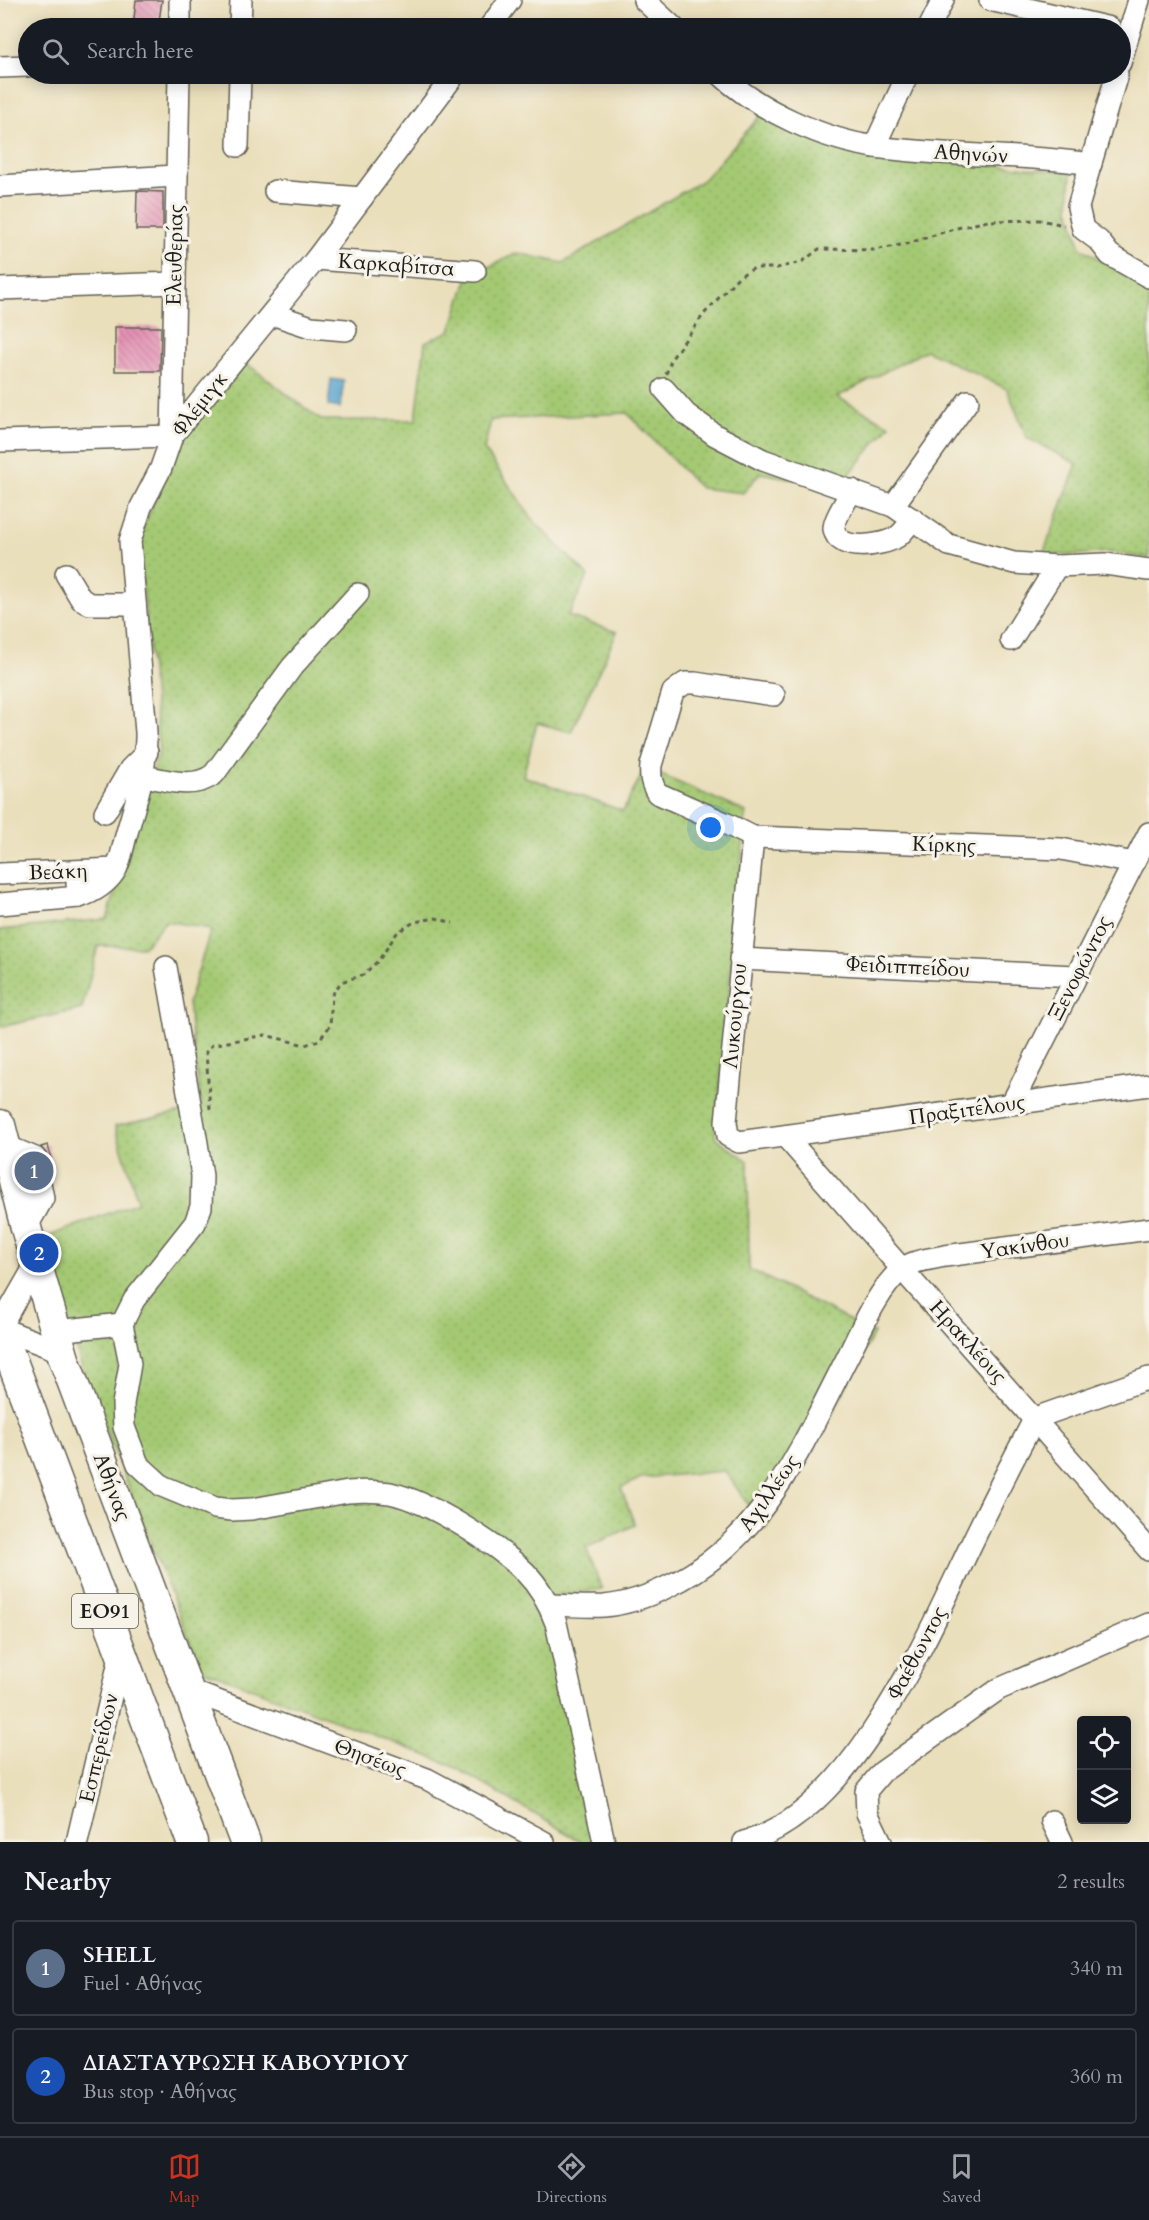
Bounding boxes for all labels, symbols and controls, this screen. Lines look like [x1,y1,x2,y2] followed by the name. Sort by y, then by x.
[18,18,1131,84] search box
[39,35,72,68] icon: search
[87,36,194,66] text: Search here
[933,138,1009,170] street label: Αθηνών
[160,204,190,306] street label: Ελευθερίας
[337,246,455,284] street label: Καρκαβίτσα
[165,365,235,443] street label: Φλέμιγκ
[696,813,725,842] your location
[912,829,976,861] street label: Κίρκης
[28,856,88,888] street label: Βεάκη
[1041,911,1119,1025] street label: Ξενοφώντος
[845,949,971,985] street label: Φειδιππείδου
[716,962,754,1070] street label: Λυκούργου
[907,1087,1027,1133] street label: Πραξιτέλους
[15,1148,54,1194] pin: 1
[979,1225,1071,1267] street label: Υακίνθου
[20,1230,58,1276] pin: 2
[923,1294,1013,1390] street label: Ηρακλέους
[732,1448,806,1538] street label: Αχιλλέως
[86,1449,138,1525] street label: Αθήνας
[72,1594,138,1628] road number: ΕΟ91
[880,1601,954,1705] street label: Φαέθωντος
[72,1690,126,1806] street label: Εσπερείδων
[1077,1716,1131,1824] map controls
[1077,1716,1131,1770] button: locate
[330,1732,410,1784] street label: Θησέως
[1077,1770,1131,1824] button: layers
[24,1864,112,1899] text: Nearby
[1057,1868,1125,1895] text: 2 results
[83,1940,156,1970] text: SHELL
[40,1955,51,1982] text: 1
[1070,1955,1123,1982] text: 340 m
[83,1970,202,1997] text: Fuel · Αθήνας
[83,2048,409,2078] text: ΔΙΑΣΤΑΥΡΩΣΗ ΚΑΒΟΥΡΙΟΥ
[40,2063,51,2090] text: 2
[1070,2063,1123,2090] text: 360 m
[83,2078,237,2105] text: Bus stop · Αθήνας
[168,2150,201,2208] tab: Map
[536,2150,607,2208] tab: Directions
[942,2150,981,2208] tab: Saved

